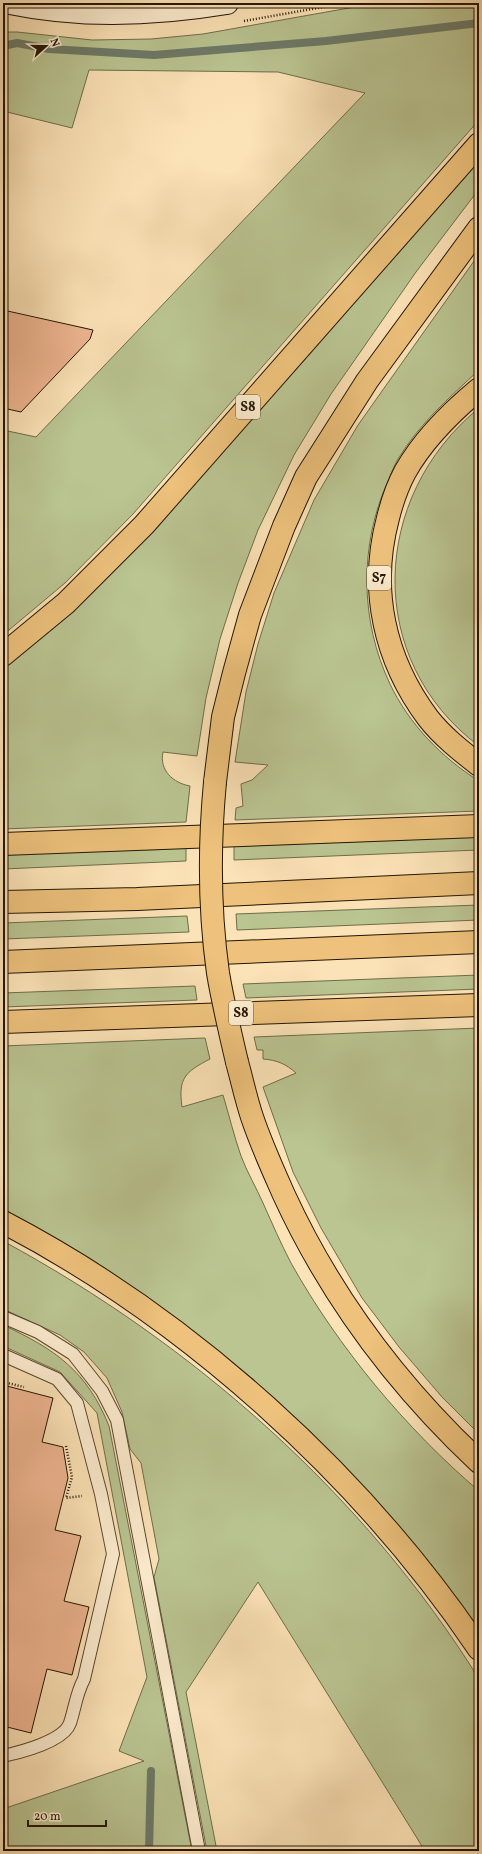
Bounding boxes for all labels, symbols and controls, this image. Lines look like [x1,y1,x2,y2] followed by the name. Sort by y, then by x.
[26,26,66,66] north arrow
[46,37,62,49] text: N
[236,395,260,419] road number: S8
[367,566,391,590] road number: S7
[229,1001,253,1025] road number: S8
[28,1802,106,1828] scale bar
[34,1809,61,1825] text: 20 m

